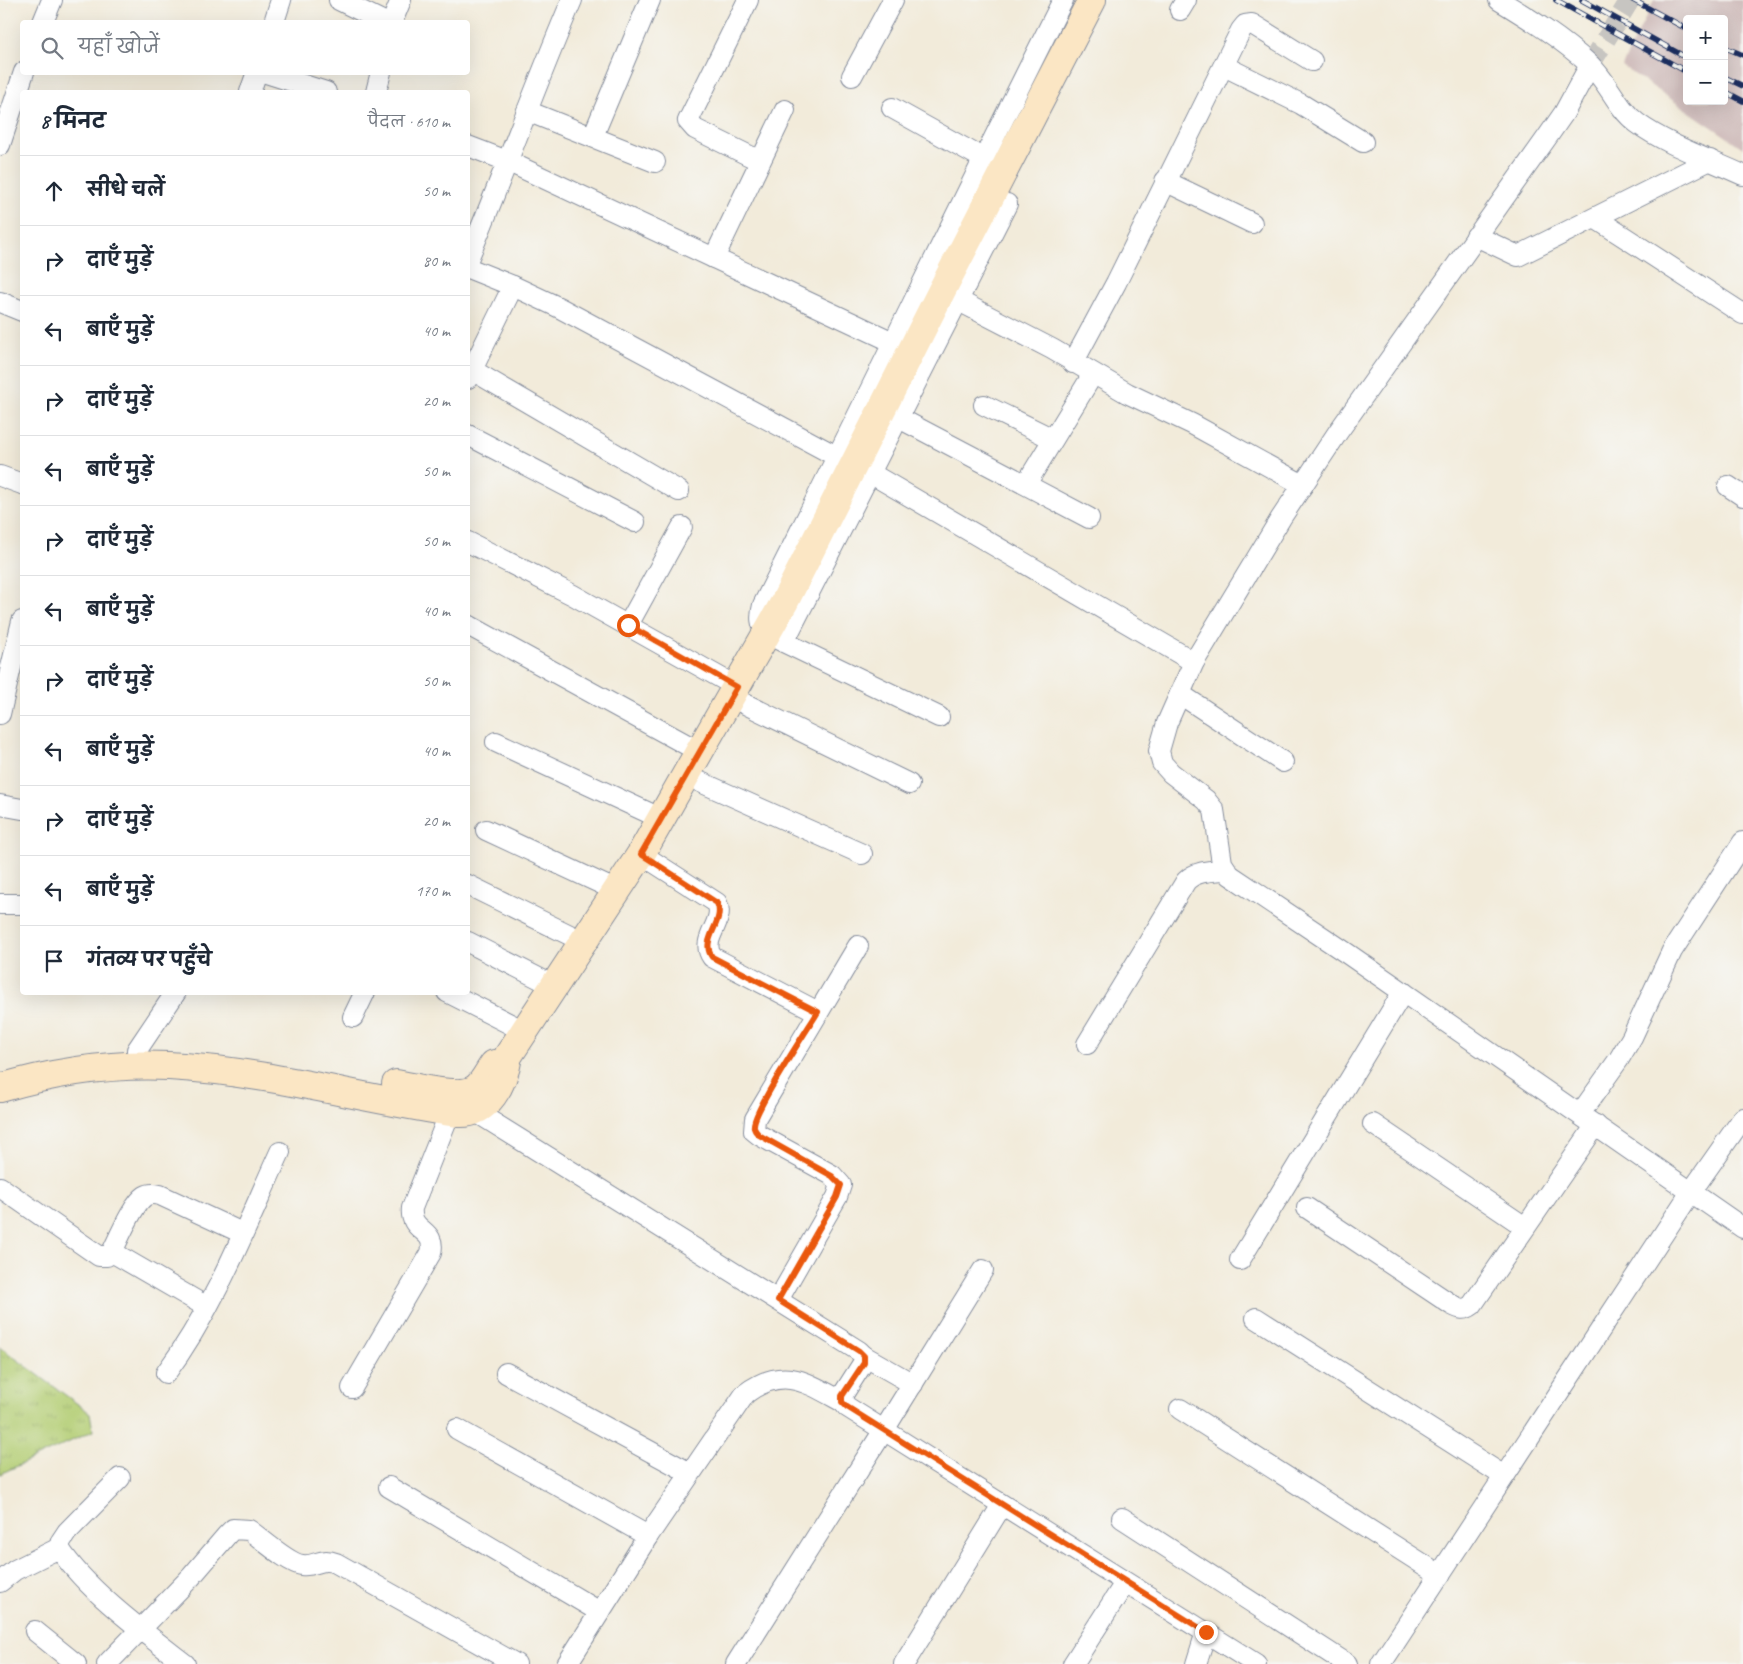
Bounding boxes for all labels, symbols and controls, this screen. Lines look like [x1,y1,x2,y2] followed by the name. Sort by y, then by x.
[1683,15,1728,105] map controls
[1683,15,1728,60] button: +
[20,20,470,75] search box
[38,34,66,62] icon: search
[78,35,159,59] text: यहाँ खोजें
[1683,60,1728,105] button: −
[40,108,106,134] text: 8 मिनट
[368,112,450,132] text: पैदल · 610 m
[40,177,68,205] icon: ahead
[87,178,165,202] text: सीधे चलें
[423,181,450,201] text: 50 m
[40,247,68,275] icon: right
[87,248,153,272] text: दाएँ मुड़ें
[423,251,450,271] text: 80 m
[40,317,68,345] icon: left
[87,318,153,342] text: बाएँ मुड़ें
[423,321,450,341] text: 40 m
[40,387,68,415] icon: right
[87,388,153,412] text: दाएँ मुड़ें
[423,391,450,411] text: 20 m
[40,457,68,485] icon: left
[87,458,153,482] text: बाएँ मुड़ें
[423,461,450,481] text: 50 m
[40,527,68,555] icon: right
[87,528,153,552] text: दाएँ मुड़ें
[423,531,450,551] text: 50 m
[40,597,68,625] icon: left
[87,598,153,622] text: बाएँ मुड़ें
[423,601,450,621] text: 40 m
[617,614,640,637] route start
[40,667,68,695] icon: right
[87,668,153,692] text: दाएँ मुड़ें
[423,671,450,691] text: 50 m
[40,737,68,765] icon: left
[87,738,153,762] text: बाएँ मुड़ें
[423,741,450,761] text: 40 m
[40,807,68,835] icon: right
[87,808,153,832] text: दाएँ मुड़ें
[423,811,450,831] text: 20 m
[40,877,68,905] icon: left
[87,878,153,902] text: बाएँ मुड़ें
[416,881,450,901] text: 170 m
[40,947,68,975] icon: arrive
[87,948,212,972] text: गंतव्य पर पहुँचे
[1195,1621,1218,1644] route end

